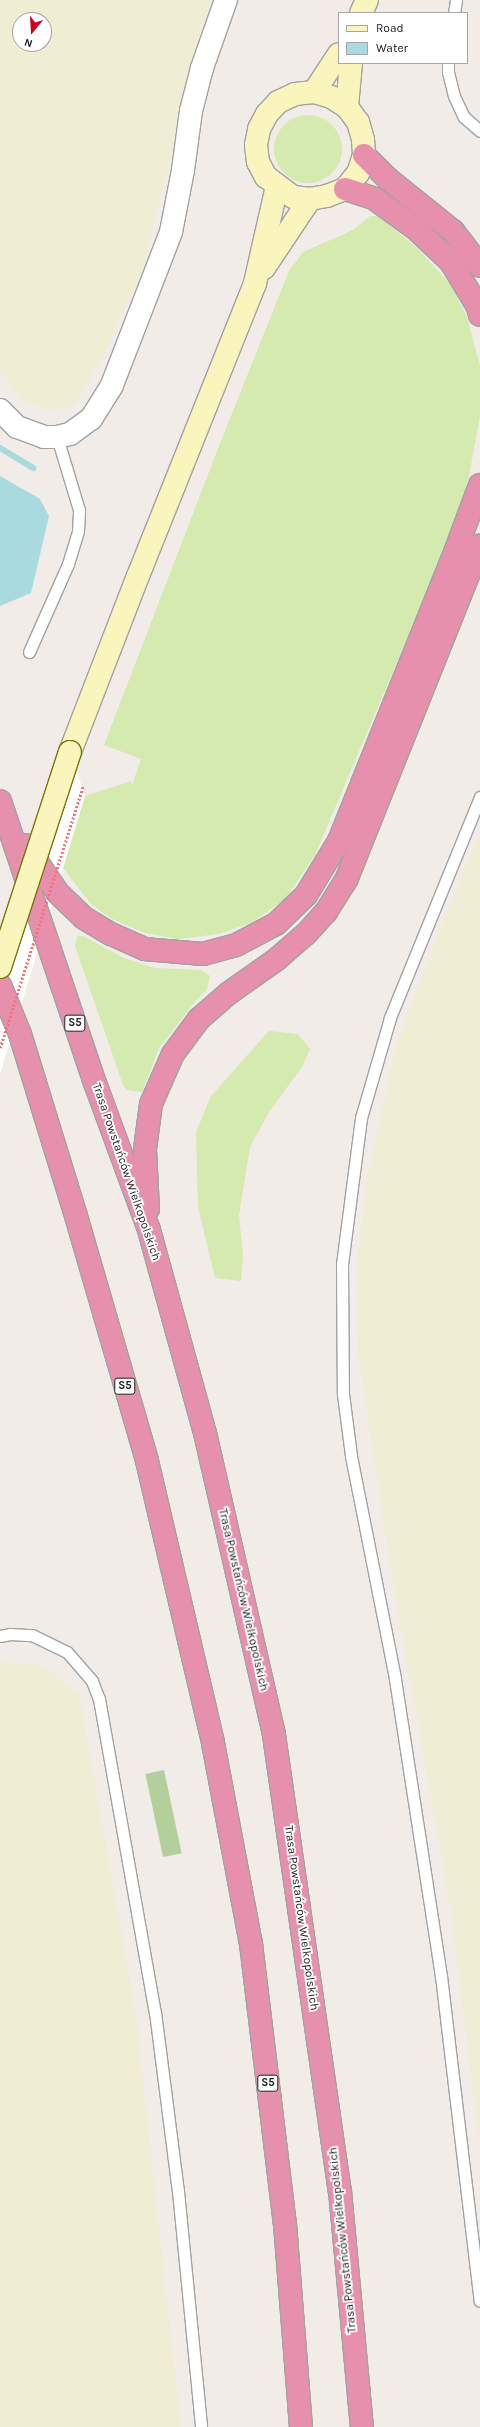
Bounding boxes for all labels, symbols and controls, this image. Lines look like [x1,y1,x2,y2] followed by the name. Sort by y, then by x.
[12,12,52,52] north arrow
[338,12,468,64] legend
[376,21,404,35] text: Road
[23,36,34,50] text: N
[376,41,408,55] text: Water
[64,1014,86,1032] road number: S5
[89,1081,163,1263] street label: Trasa Powstańców Wielkopolskich
[114,1377,136,1395] road number: S5
[215,1507,271,1693] street label: Trasa Powstańców Wielkopolskich
[281,1824,321,2012] street label: Trasa Powstańców Wielkopolskich
[257,2074,279,2092] road number: S5
[326,2146,360,2334] street label: Trasa Powstańców Wielkopolskich

